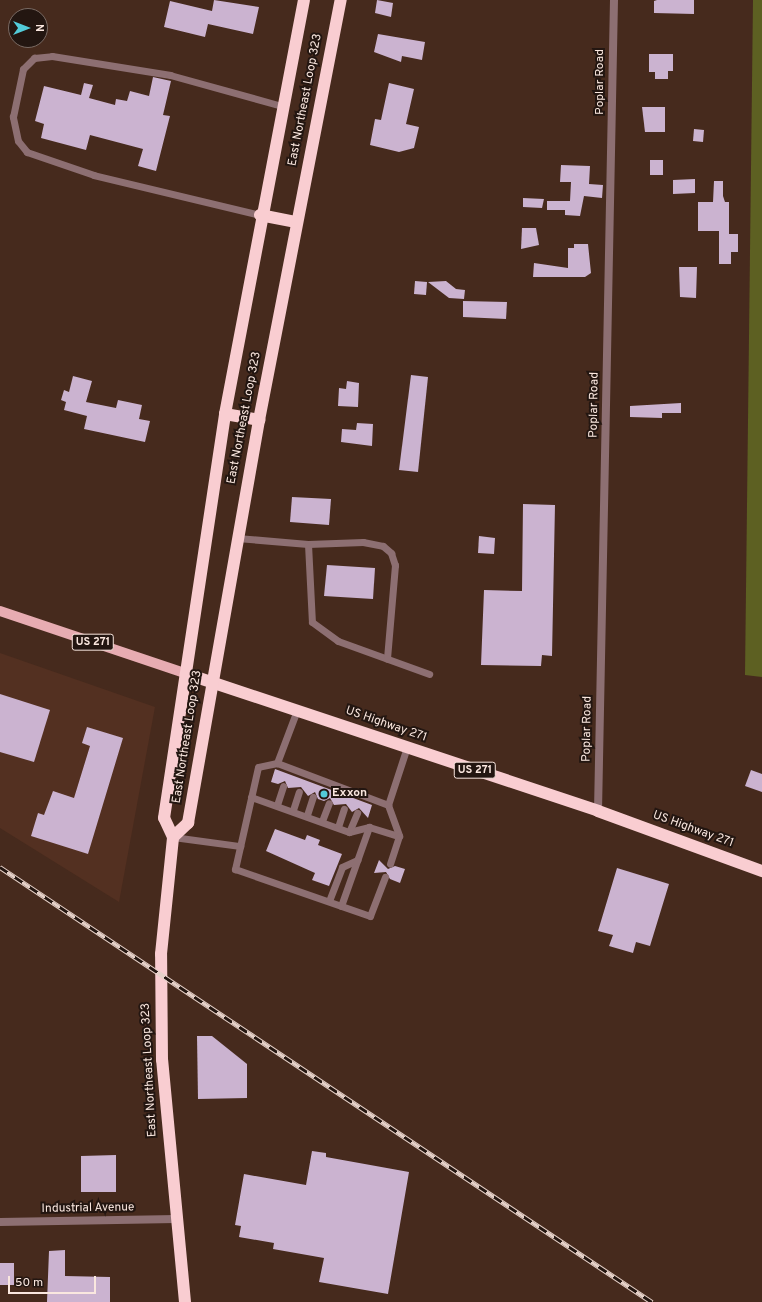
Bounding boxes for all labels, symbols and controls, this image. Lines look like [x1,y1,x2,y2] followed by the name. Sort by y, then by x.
[8,8,48,48] north arrow
[32,24,46,32] text: N
[286,33,326,167] street label: East Northeast Loop 323
[594,49,608,115] street label: Poplar Road
[225,351,265,485] street label: East Northeast Loop 323
[587,372,603,438] street label: Poplar Road
[71,633,115,651] road number: US 271
[170,669,206,805] street label: East Northeast Loop 323
[580,696,596,762] street label: Poplar Road
[343,704,429,746] street label: US Highway 271
[453,761,497,779] road number: US 271
[332,787,367,801] place label: Exxon
[319,789,329,799] marker: Exxon
[651,809,735,851] street label: US Highway 271
[139,1002,161,1138] street label: East Northeast Loop 323
[41,1201,135,1217] street label: Industrial Avenue
[10,1268,98,1294] scale bar
[15,1275,43,1291] text: 50 m

